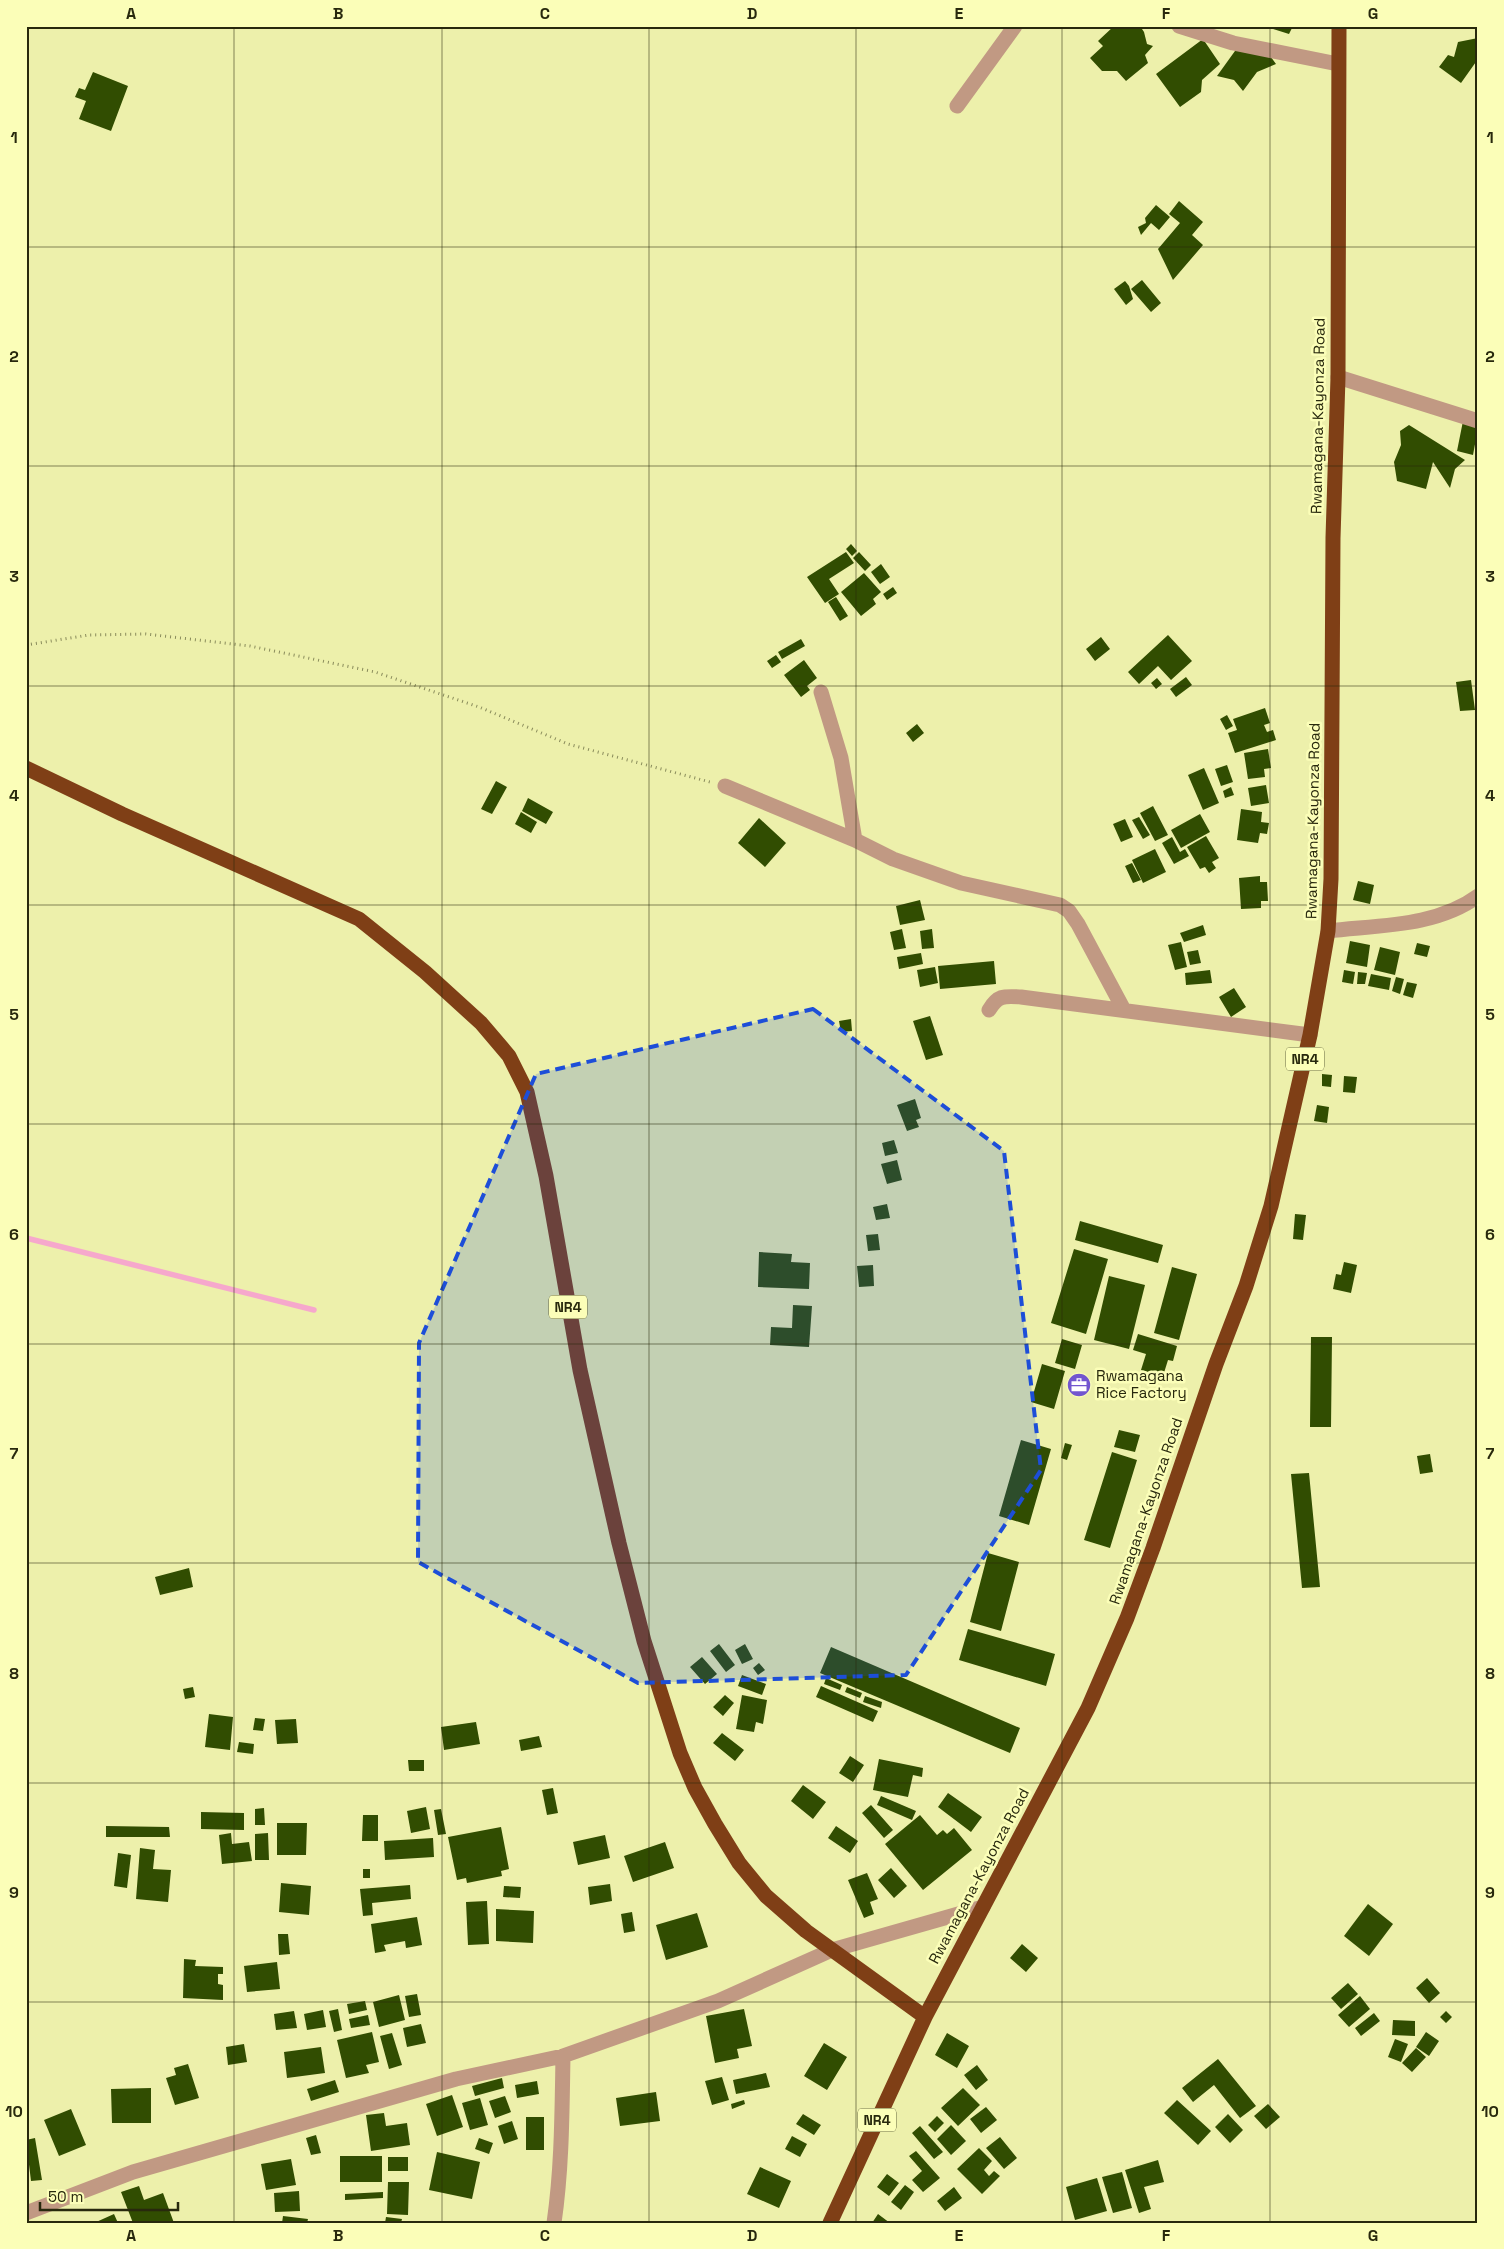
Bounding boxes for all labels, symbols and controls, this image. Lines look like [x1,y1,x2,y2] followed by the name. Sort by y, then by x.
[126,3,136,24] text: A
[333,3,343,24] text: B
[540,3,550,24] text: C
[747,3,757,24] text: D
[955,3,964,24] text: E
[1162,3,1171,24] text: F
[1368,3,1378,24] text: G
[10,127,18,148] text: 1
[1486,127,1494,148] text: 1
[1306,318,1329,514] street label: Rwamagana-Kayonza Road
[9,346,19,367] text: 2
[1485,346,1495,367] text: 2
[9,566,19,587] text: 3
[1485,566,1495,587] text: 3
[1301,723,1324,919] street label: Rwamagana-Kayonza Road
[9,785,19,806] text: 4
[1485,785,1495,806] text: 4
[9,1004,19,1025] text: 5
[1485,1004,1495,1025] text: 5
[1286,1048,1324,1070] road number: NR4
[9,1224,19,1245] text: 6
[1485,1224,1495,1245] text: 6
[549,1295,587,1318] road number: NR4
[1096,1366,1187,1402] place label: Rwamagana Rice Factory
[1066,1372,1092,1398] office icon: Rwamagana Rice Factory
[1105,1415,1186,1607] street label: Rwamagana-Kayonza Road
[10,1443,19,1464] text: 7
[1486,1443,1495,1464] text: 7
[9,1663,19,1684] text: 8
[1485,1663,1495,1684] text: 8
[924,1785,1033,1967] street label: Rwamagana-Kayonza Road
[9,1882,19,1903] text: 9
[1485,1882,1495,1903] text: 9
[5,2101,23,2122] text: 10
[1481,2101,1499,2122] text: 10
[858,2108,896,2132] road number: NR4
[40,2179,178,2211] scale bar
[48,2187,83,2206] text: 50 m
[126,2225,136,2246] text: A
[333,2225,343,2246] text: B
[540,2225,550,2246] text: C
[747,2225,757,2246] text: D
[955,2225,964,2246] text: E
[1162,2225,1171,2246] text: F
[1368,2225,1378,2246] text: G

